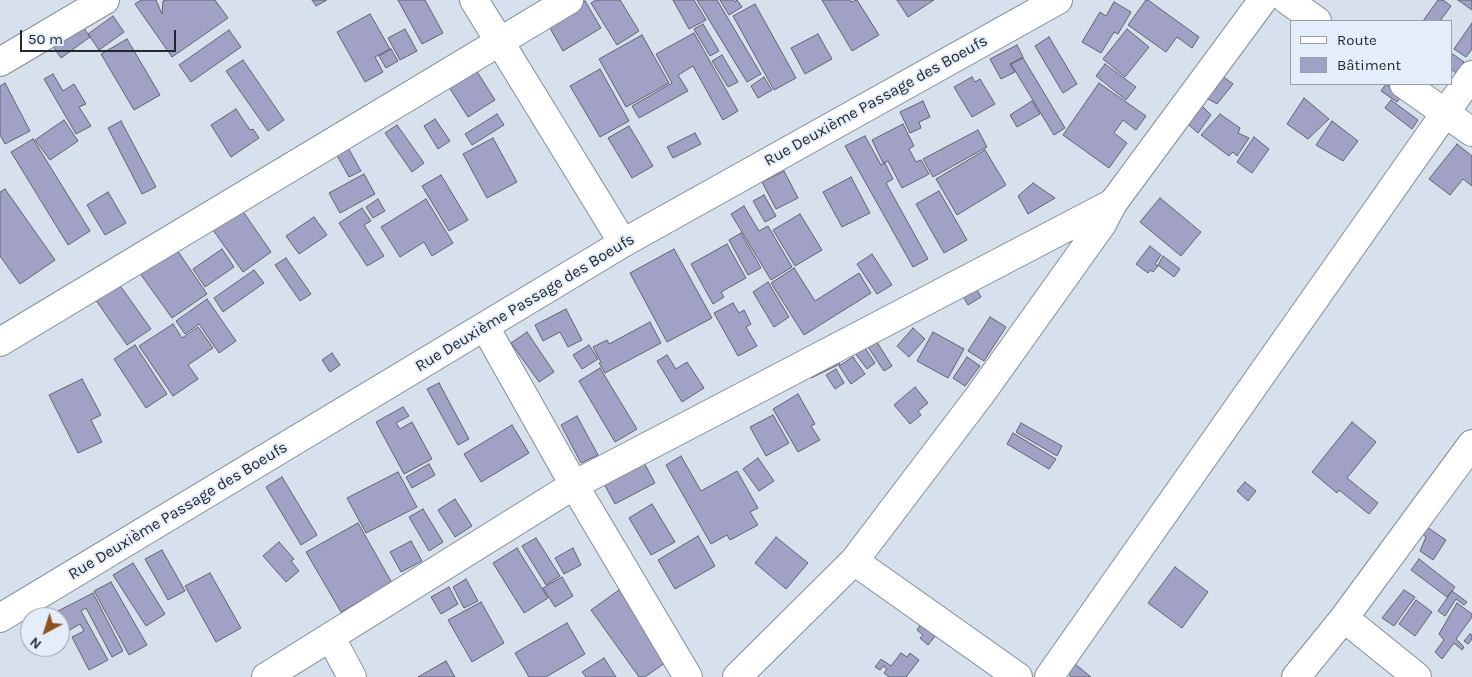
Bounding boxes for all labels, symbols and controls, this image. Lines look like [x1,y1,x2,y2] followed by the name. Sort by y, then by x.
[22,20,179,52] scale bar
[1290,20,1452,85] legend
[28,30,63,48] text: 50 m
[761,31,991,171] street label: Rue Deuxième Passage des Boeufs
[1337,31,1377,49] text: Route
[1337,56,1401,74] text: Bâtiment
[412,230,638,376] street label: Rue Deuxième Passage des Boeufs
[65,438,291,584] street label: Rue Deuxième Passage des Boeufs
[20,607,70,657] north arrow
[26,633,45,653] text: N

